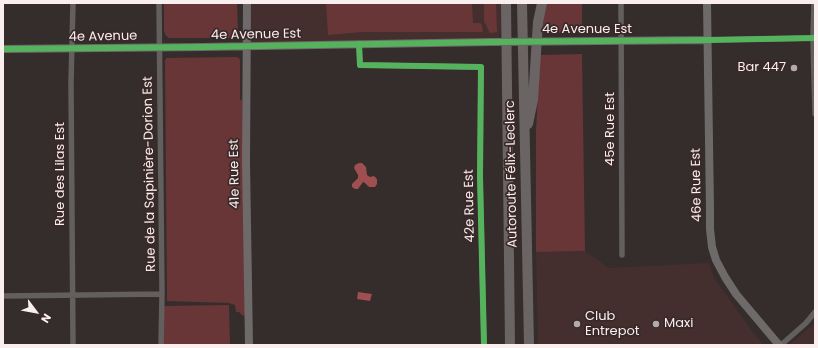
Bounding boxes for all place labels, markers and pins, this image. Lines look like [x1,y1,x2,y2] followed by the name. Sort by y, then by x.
[737,60,786,76] place label: Bar 447
[789,63,799,73] marker: Bar 447
[585,309,639,340] place label: Club Entrepot
[664,316,693,332] place label: Maxi
[572,319,582,329] marker: Club Entrepot
[651,319,661,329] marker: Maxi

